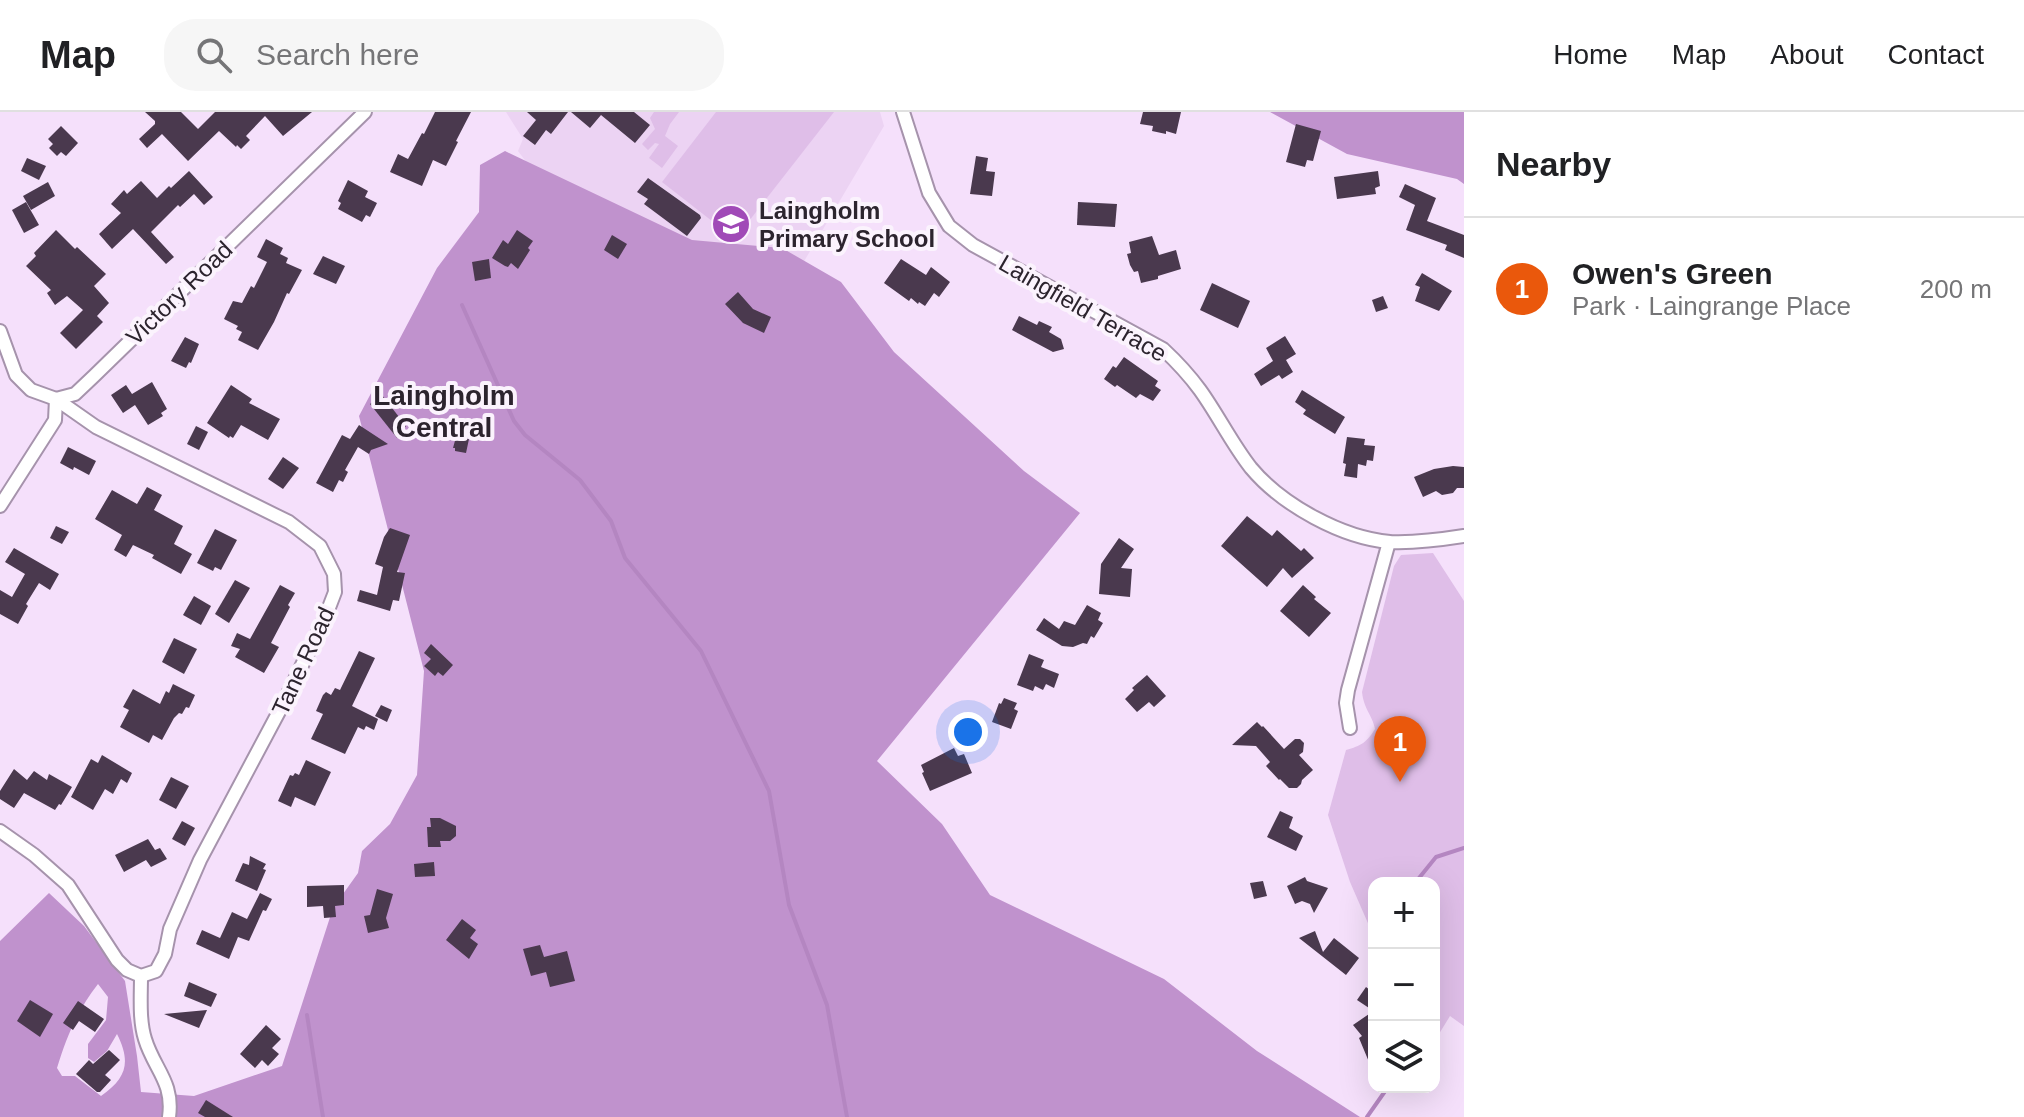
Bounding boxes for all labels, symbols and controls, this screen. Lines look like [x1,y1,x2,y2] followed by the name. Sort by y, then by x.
[164,19,724,91] search box
[192,33,236,77] icon: search
[40,34,116,76] text: Map
[256,38,419,71] text: Search here
[1553,39,1628,70] text: Home
[1672,39,1726,70] text: Map
[1770,39,1844,70] text: About
[1888,39,1984,70] text: Contact
[1496,145,1611,183] text: Nearby
[759,197,935,252] place label: Laingholm Primary School
[710,203,752,245] school or university icon: Laingholm Primary School
[120,236,238,350] street label: Victory Road
[994,249,1172,367] street label: Laingfield Terrace
[1572,257,1773,290] text: Owen's Green
[1515,274,1529,304] text: 1
[1920,274,1992,304] text: 200 m
[1572,291,1851,321] text: Park · Laingrange Place
[373,380,515,443] district label: Laingholm Central
[266,603,340,719] street label: Tane Road
[948,712,988,752] your location
[1374,716,1426,782] pin: 1
[1368,877,1440,1093] map controls
[1368,877,1440,949] button: +
[1368,949,1440,1021] button: −
[1368,1021,1440,1093] button: layers

